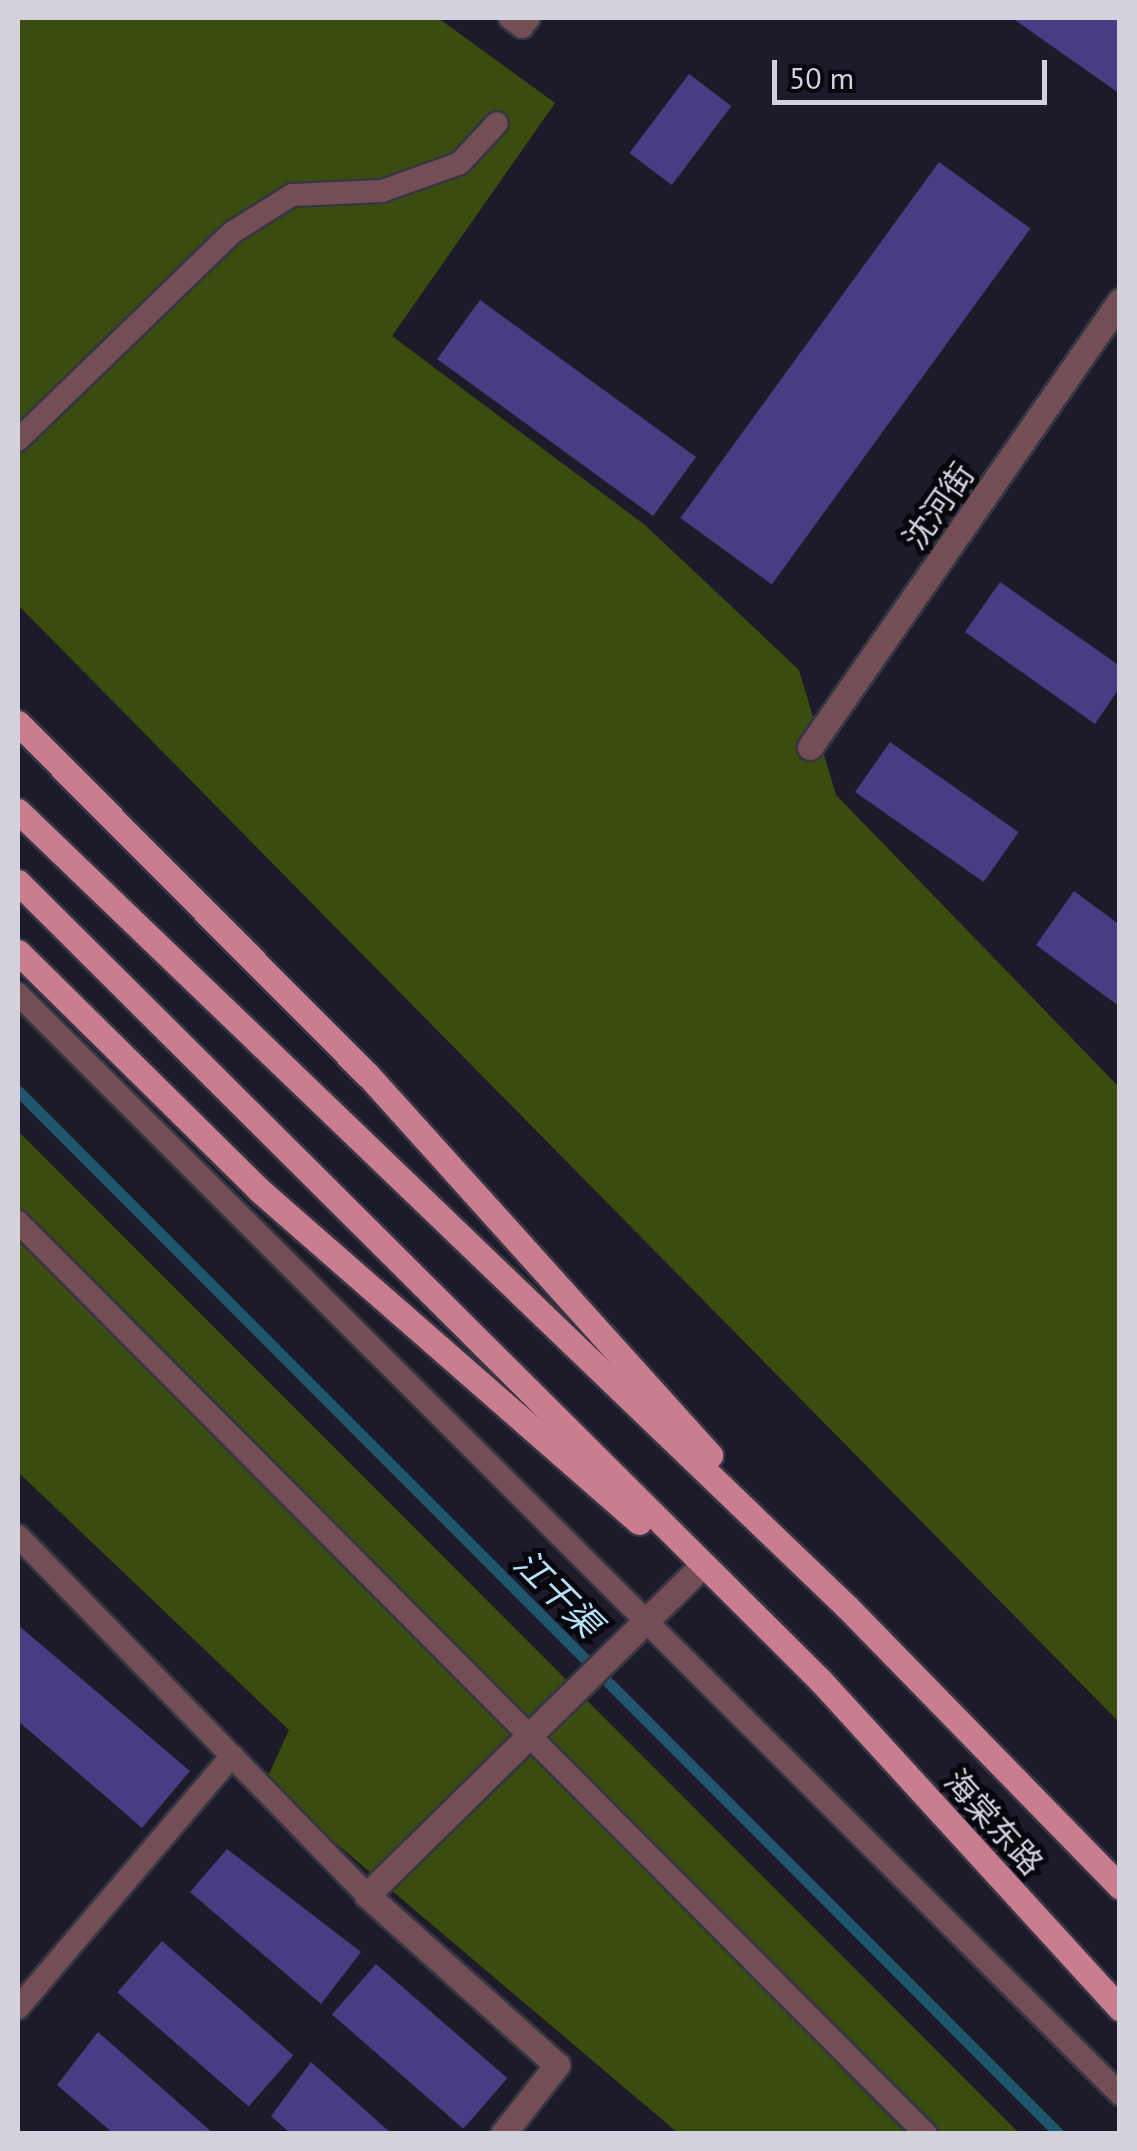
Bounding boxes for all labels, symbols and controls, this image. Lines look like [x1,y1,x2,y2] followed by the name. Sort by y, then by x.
[777,40,1052,102] scale bar
[789,58,854,97] text: 50 m
[895,456,981,556] street label: 沈河街
[506,1541,610,1645] water label: 江干渠
[937,1762,1051,1882] street label: 海棠东路

